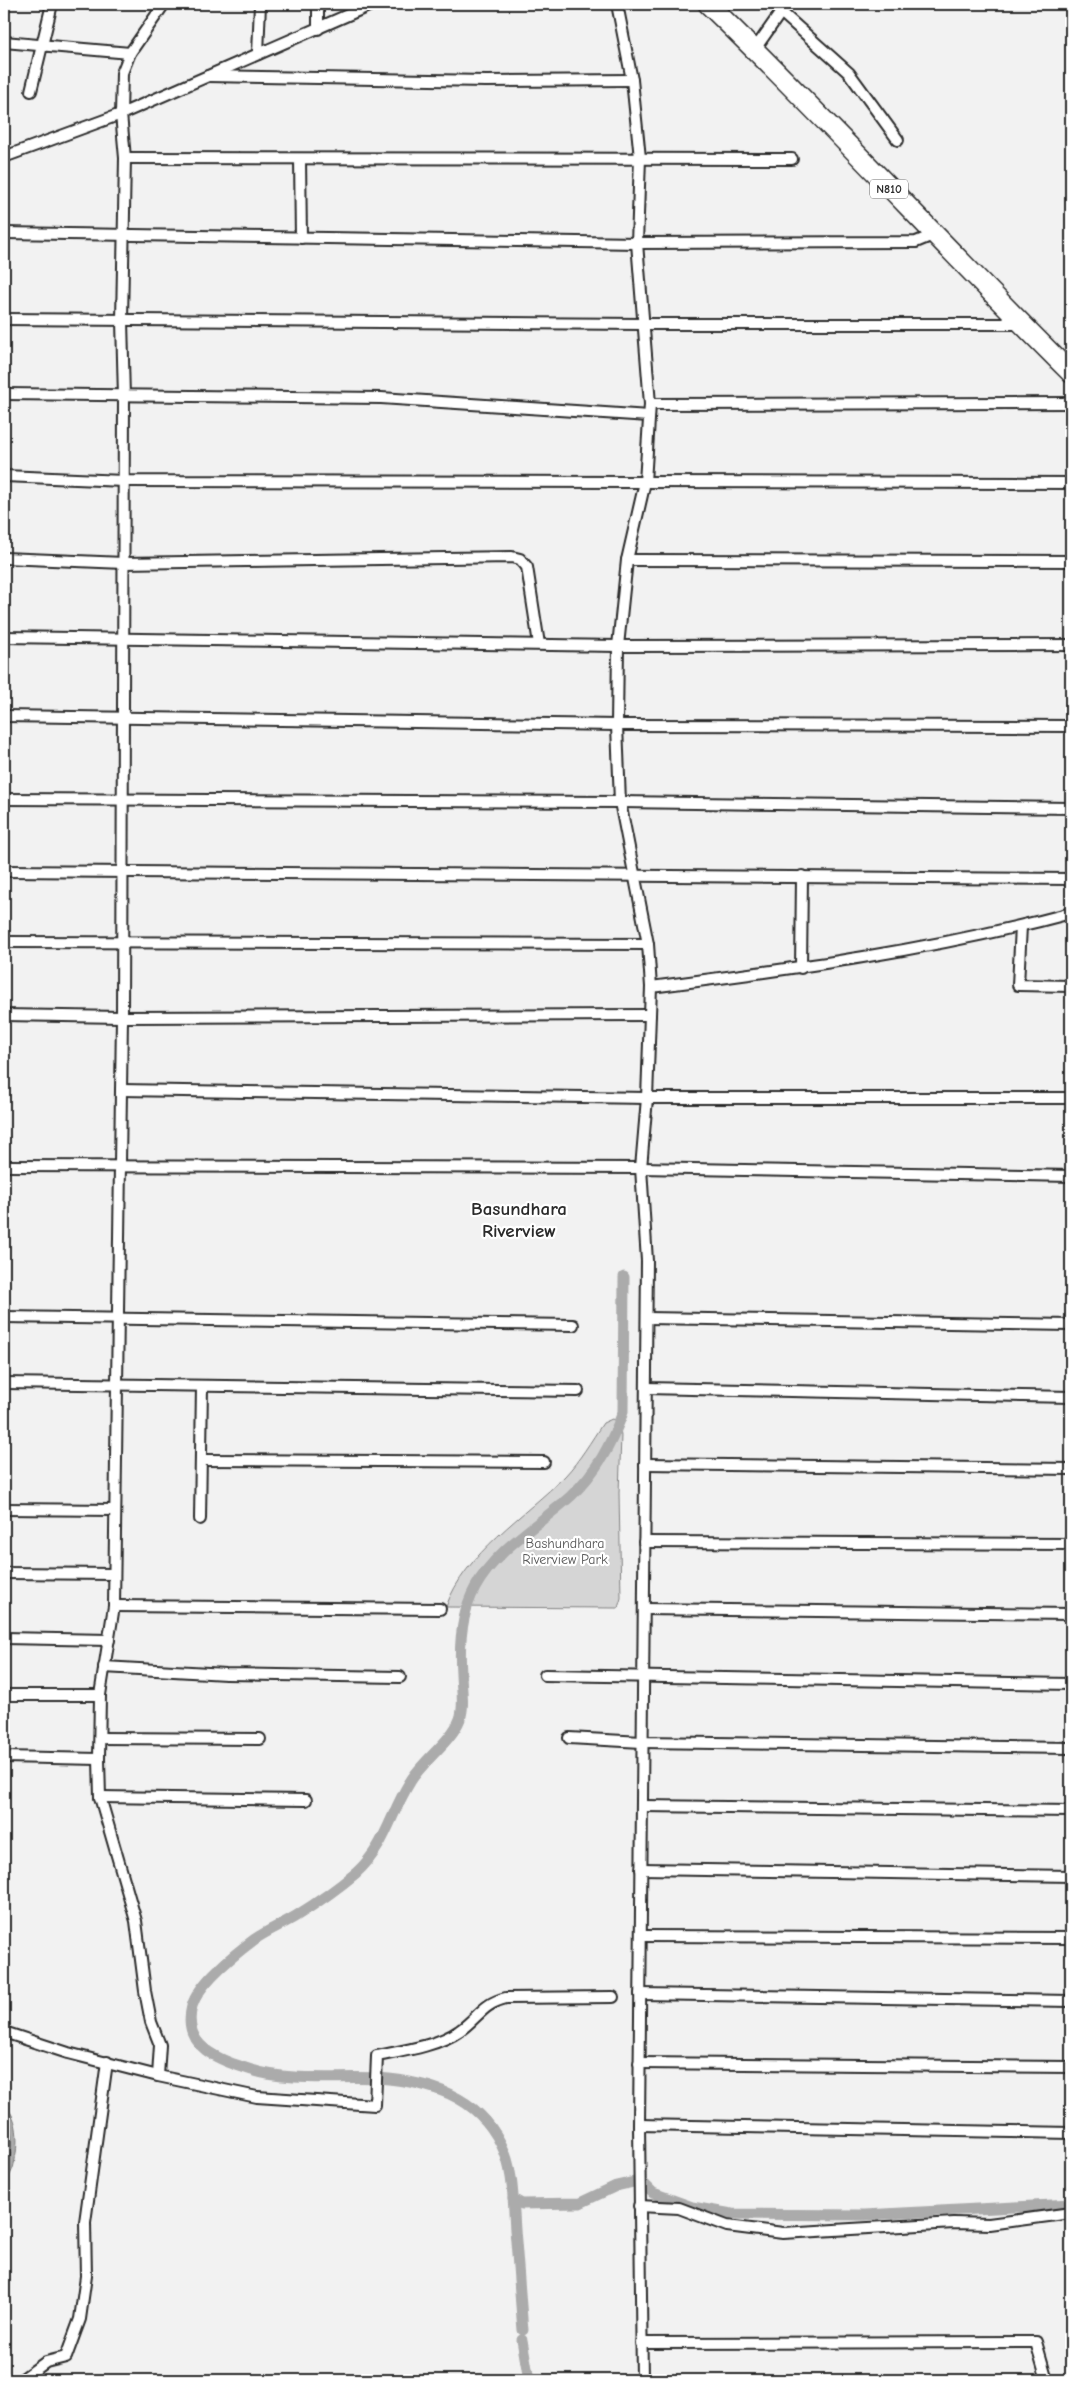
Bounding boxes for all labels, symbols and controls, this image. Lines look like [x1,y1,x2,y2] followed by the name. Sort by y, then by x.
[870,180,908,198] road number: N810
[471,1198,567,1242] district label: Basundhara Riverview
[522,1535,608,1568] park label: Bashundhara Riverview Park

